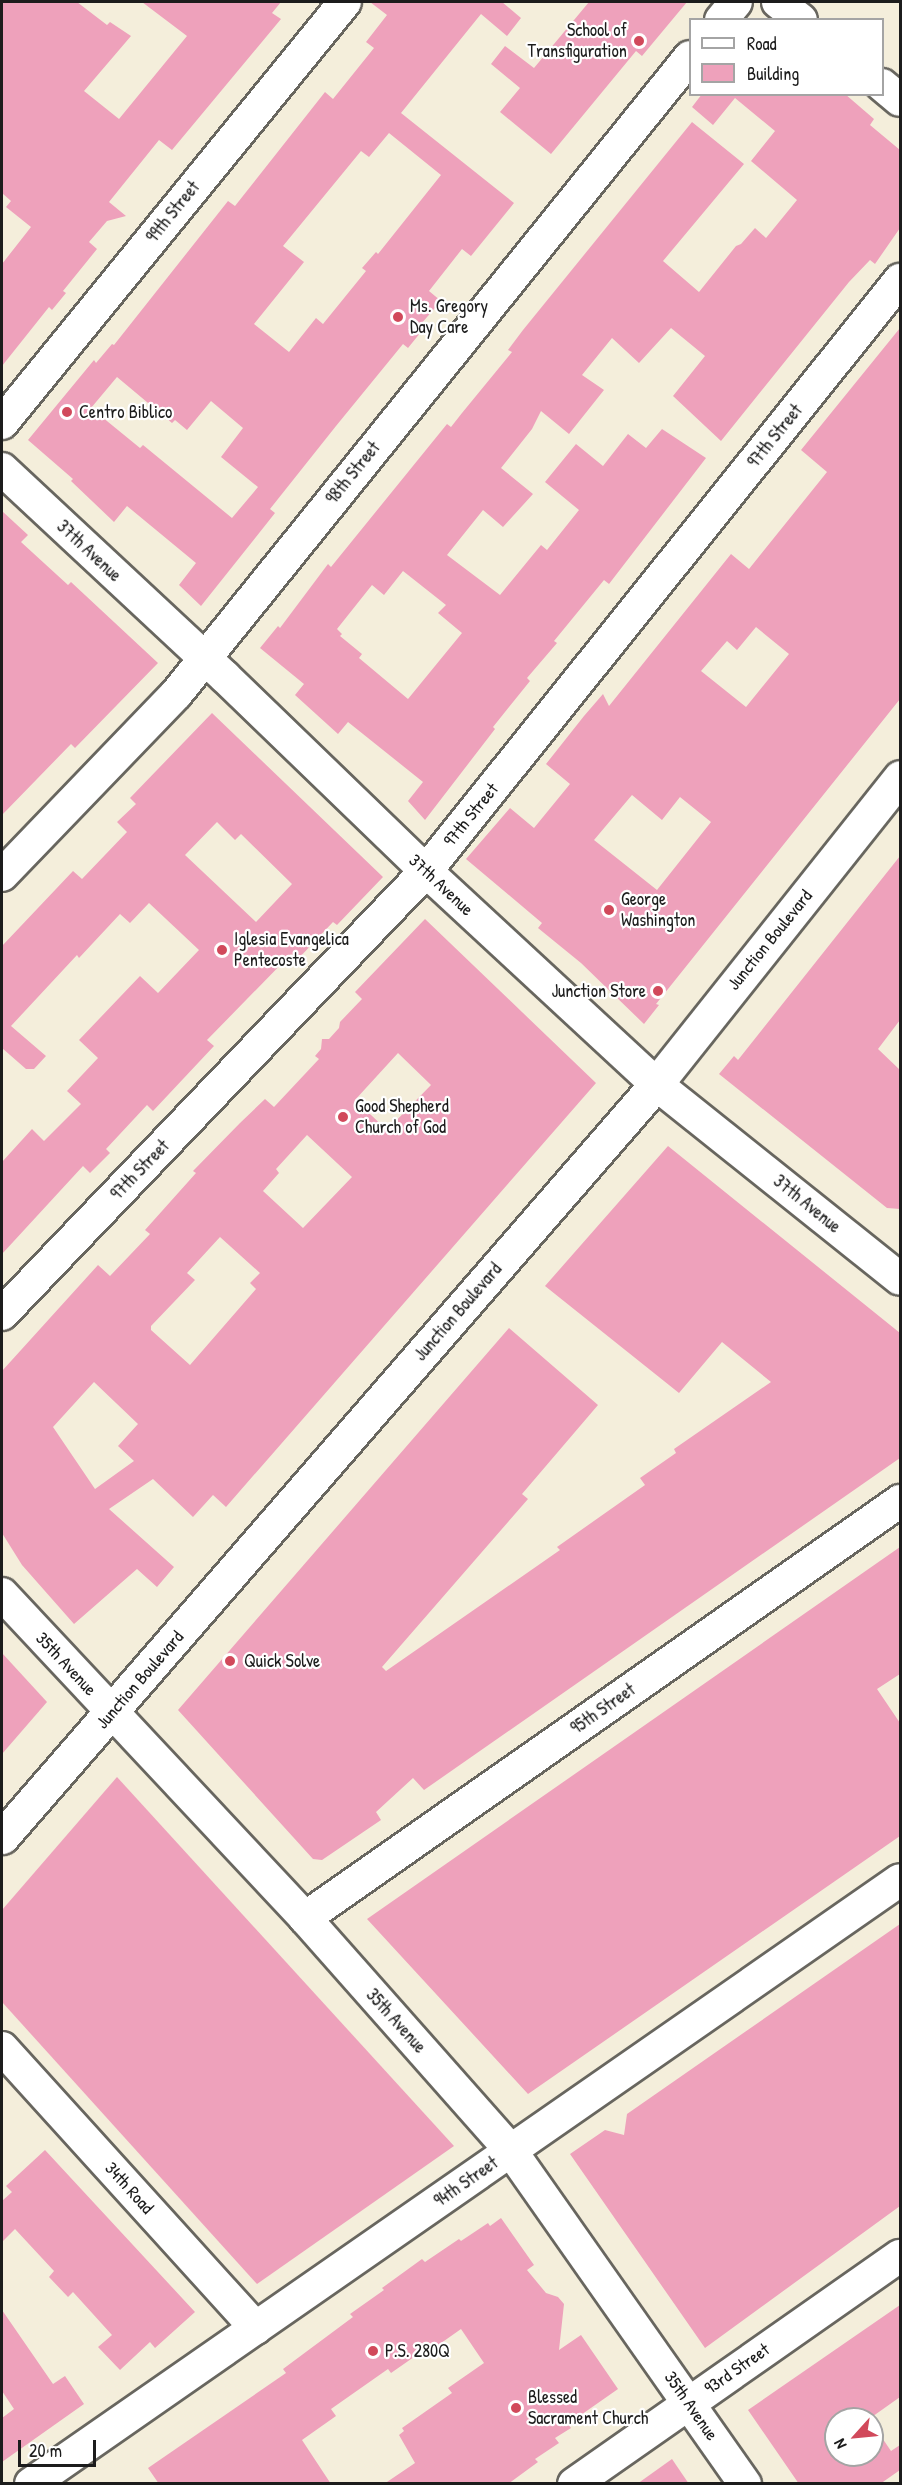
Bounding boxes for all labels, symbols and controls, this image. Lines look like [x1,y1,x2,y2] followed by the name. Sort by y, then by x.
[689,18,884,96] legend
[528,20,627,63] place label: School of Transfiguration
[747,31,777,56] text: Road
[632,34,646,48] marker: School of Transfiguration
[747,61,799,86] text: Building
[142,177,204,247] street label: 99th Street
[410,296,488,338] place label: Ms. Gregory Day Care
[391,310,405,324] marker: Ms. Gregory Day Care
[743,400,807,472] street label: 97th Street
[79,401,172,423] place label: Centro Biblico
[60,405,74,419] marker: Centro Biblico
[321,437,385,509] street label: 98th Street
[52,516,126,586] street label: 37th Avenue
[439,779,503,851] street label: 97th Street
[404,850,478,920] street label: 37th Avenue
[723,886,817,994] street label: Junction Boulevard
[621,889,695,932] place label: George Washington
[602,903,616,917] marker: George Washington
[234,929,349,972] place label: Iglesia Evangelica Pentecoste
[215,943,229,957] marker: Iglesia Evangelica Pentecoste
[551,980,646,1002] place label: Junction Store
[651,984,665,998] marker: Junction Store
[355,1096,449,1138] place label: Good Shepherd Church of God
[336,1110,350,1124] marker: Good Shepherd Church of God
[106,1135,174,1205] street label: 97th Street
[769,1170,845,1238] street label: 37th Avenue
[410,1259,506,1365] street label: Junction Boulevard
[92,1627,188,1733] street label: Junction Boulevard
[31,1628,101,1700] street label: 35th Avenue
[244,1650,320,1672] place label: Quick Solve
[221,1652,239,1670] marker: Quick Solve
[566,1679,640,1739] street label: 95th Street
[361,1984,431,2058] street label: 35th Avenue
[430,2152,502,2212] street label: 94th Street
[100,2158,158,2218] street label: 34th Road
[700,2339,774,2399] street label: 93rd Street
[385,2340,450,2362] place label: P.S. 280Q
[366,2344,380,2358] marker: P.S. 280Q
[659,2367,723,2445] street label: 35th Avenue
[528,2387,648,2430] place label: Blessed Sacrament Church
[509,2401,523,2415] marker: Blessed Sacrament Church
[824,2407,884,2467] north arrow
[21,2428,99,2466] scale bar
[828,2435,851,2453] text: N
[29,2438,62,2463] text: 20 m

